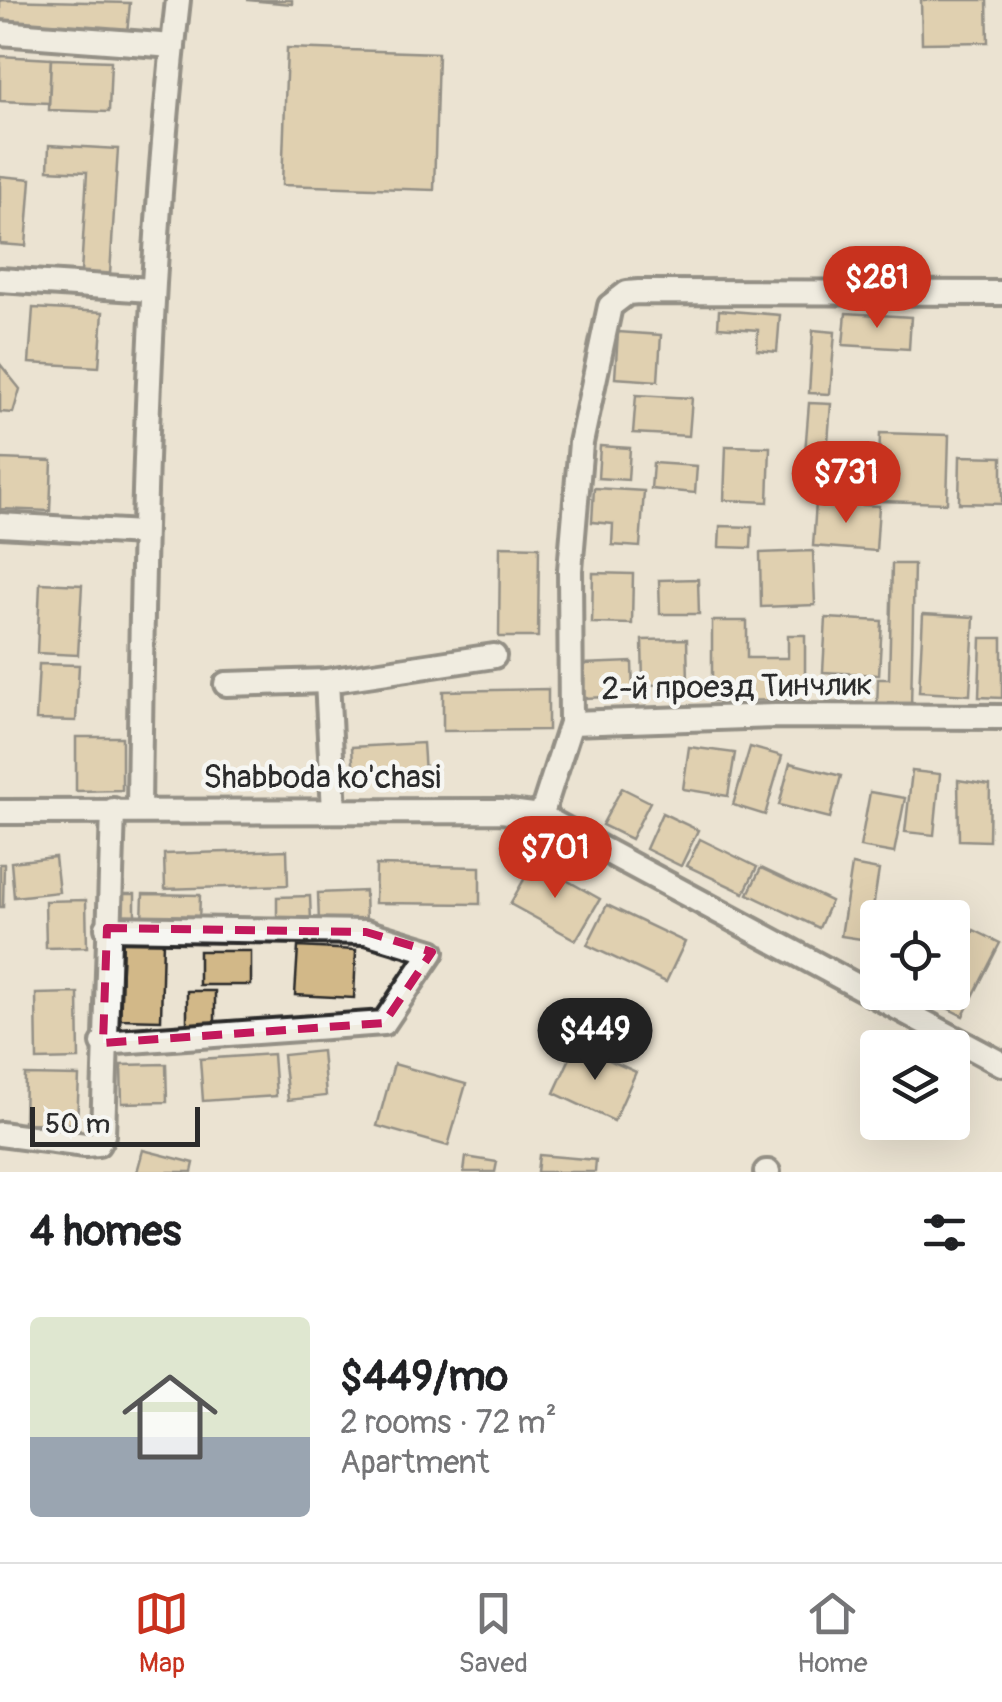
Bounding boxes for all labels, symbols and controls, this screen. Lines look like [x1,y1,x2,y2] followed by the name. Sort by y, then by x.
[818,246,936,331] pin: $281
[845,258,909,298] text: $281
[787,441,905,526] pin: $731
[814,453,878,493] text: $731
[601,665,873,709] street label: 2-й проезд Тинчлик
[203,758,441,798] street label: Shabboda ko'chasi
[496,816,614,901] pin: $701
[521,828,589,868] text: $701
[860,900,970,1140] map controls
[860,900,970,1010] button: locate
[536,998,654,1083] pin: $449
[560,1010,630,1050] text: $449
[860,1030,970,1140] button: layers
[30,1102,200,1146] scale bar
[45,1107,110,1142] text: 50 m
[917,1205,972,1260] icon: filters
[30,1206,181,1258] text: 4 homes
[340,1351,508,1403] text: $449/mo
[110,1357,230,1477] icon: home
[340,1403,557,1443] text: 2 rooms · 72 m²
[340,1443,489,1483] text: Apartment
[134,1586,189,1681] tab: Map
[458,1586,528,1681] tab: Saved
[797,1586,867,1681] tab: Home

